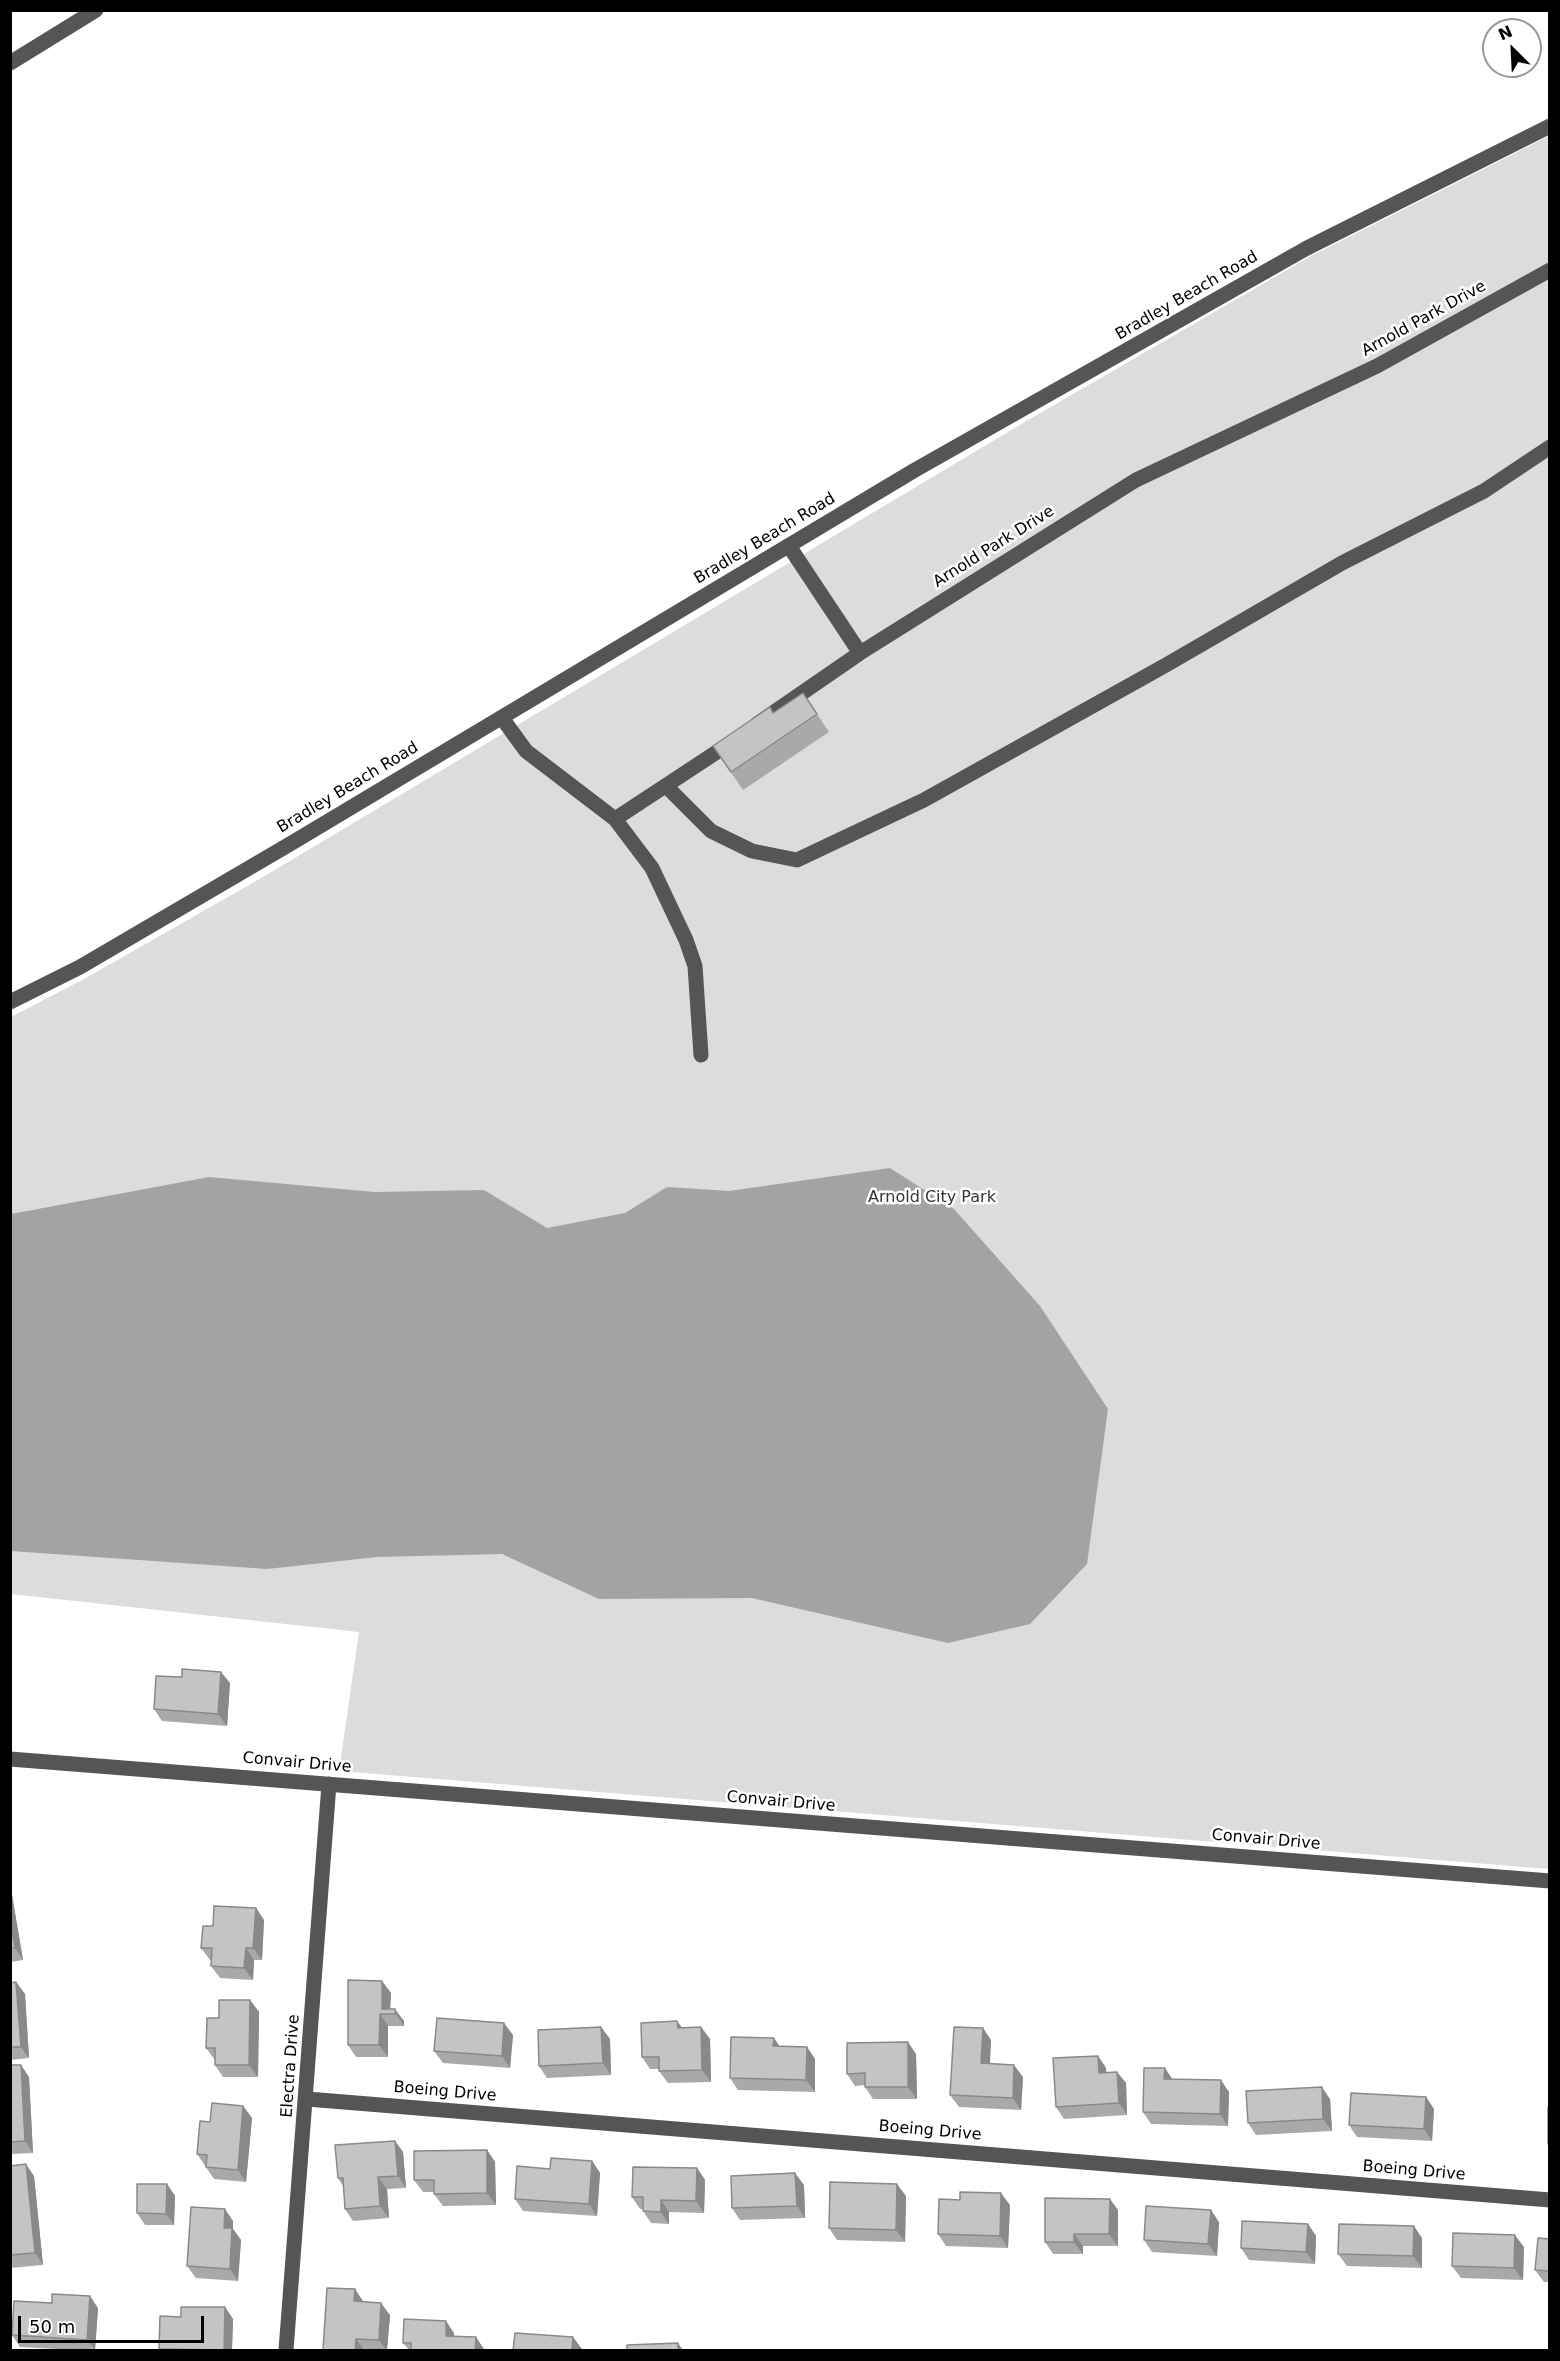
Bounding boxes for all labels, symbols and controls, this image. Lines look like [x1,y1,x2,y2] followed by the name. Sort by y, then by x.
[1482,18,1542,78] north arrow
[1495,22,1515,44] text: N
[1112,247,1262,345] street label: Bradley Beach Road
[1358,277,1490,361] street label: Arnold Park Drive
[691,489,839,589] street label: Bradley Beach Road
[930,502,1058,592] street label: Arnold Park Drive
[274,738,422,838] street label: Bradley Beach Road
[868,1188,996,1208] park label: Arnold City Park
[242,1749,352,1777] street label: Convair Drive
[726,1788,836,1816] street label: Convair Drive
[1211,1826,1321,1854] street label: Convair Drive
[278,2014,304,2118] street label: Electra Drive
[393,2078,497,2106] street label: Boeing Drive
[878,2117,982,2145] street label: Boeing Drive
[1362,2157,1466,2185] street label: Boeing Drive
[21,2304,207,2342] scale bar
[29,2316,75,2337] text: 50 m

